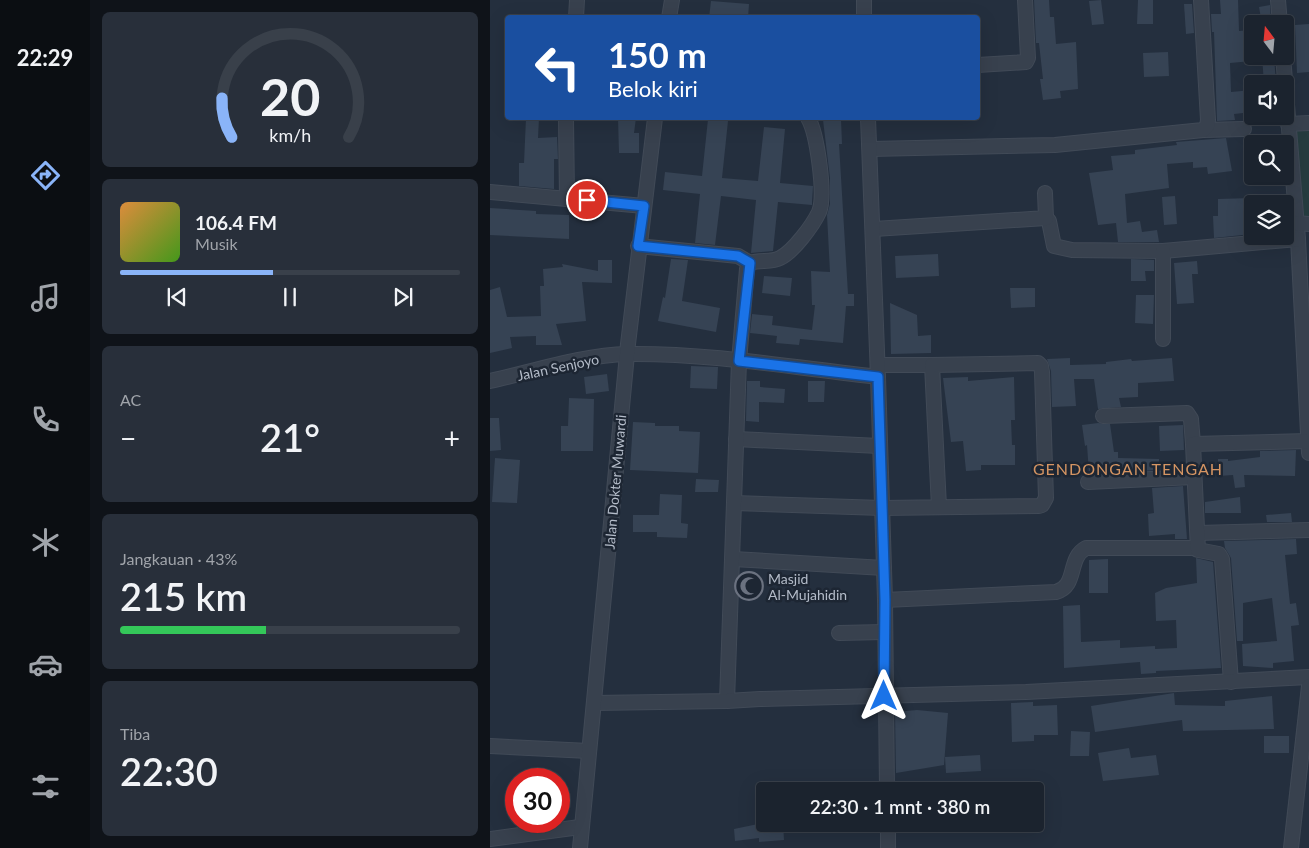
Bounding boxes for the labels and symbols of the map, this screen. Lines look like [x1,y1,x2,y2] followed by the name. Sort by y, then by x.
[1244,15,1294,65] north arrow
[566,179,608,221] pin
[516,350,600,384] street label: Jalan Senjoyo
[601,414,629,550] street label: Jalan Dokter Muwardi
[1033,459,1223,478] district label: GENDONGAN TENGAH
[768,570,847,603] place label: Masjid Al-Mujahidin
[734,571,764,601] mosque icon: Masjid Al-Mujahidin
[857,669,909,721] position arrow
[505,768,570,833] speed limit sign: 30

